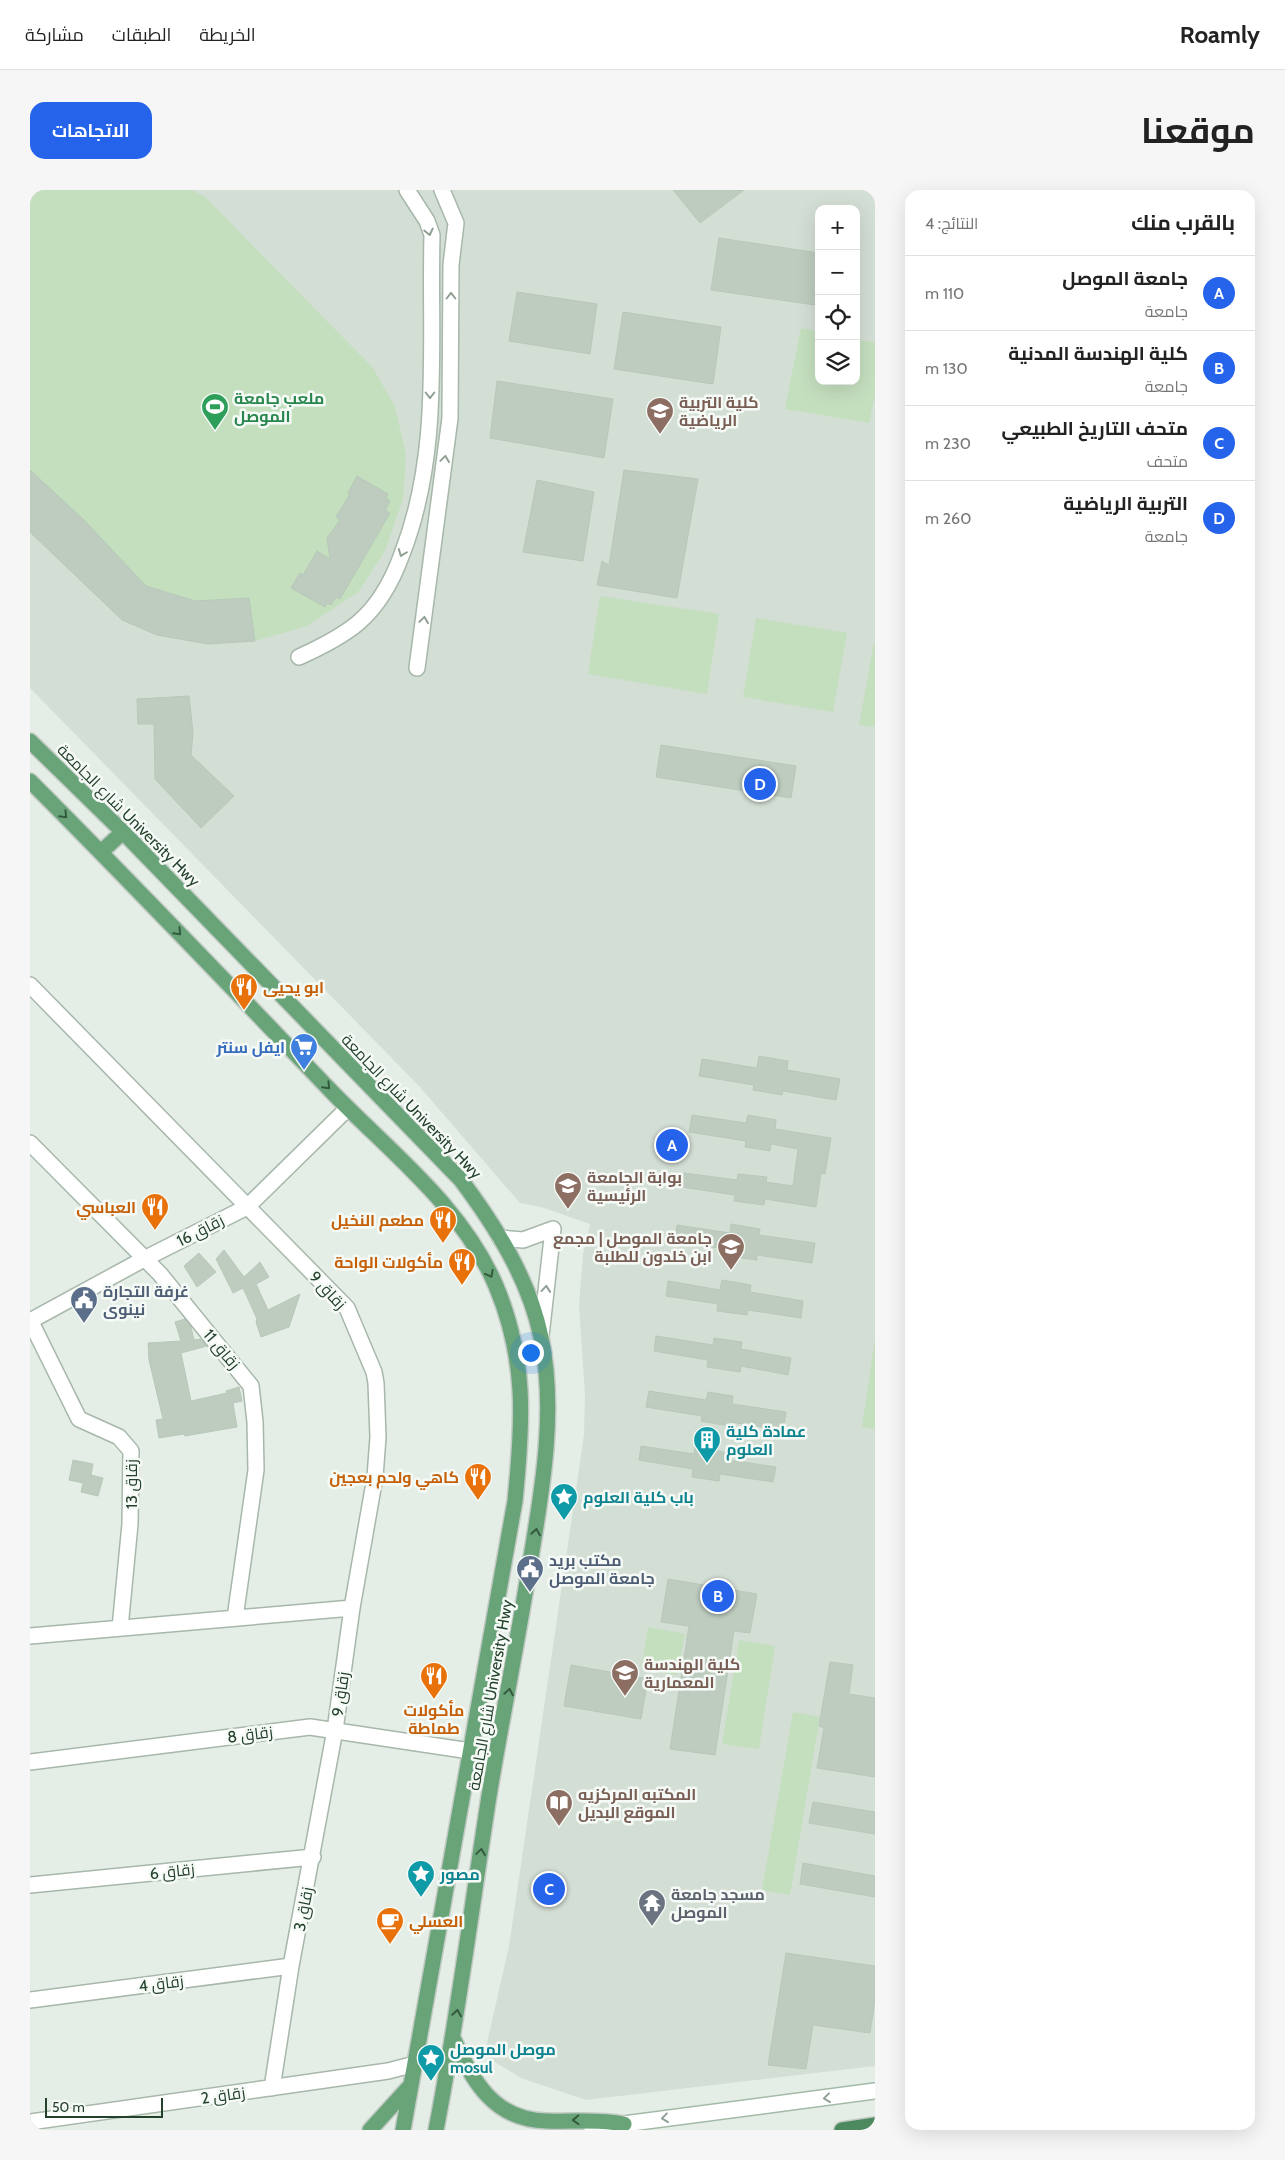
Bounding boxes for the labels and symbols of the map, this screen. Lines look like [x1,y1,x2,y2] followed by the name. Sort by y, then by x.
[424,228,434,237] one-way arrow
[446,292,456,300] one-way arrow
[234,389,324,426] place label: ملعب جامعة الموصل
[425,391,435,399] one-way arrow
[200,392,230,431] sports icon: ملعب جامعة الموصل
[679,393,759,430] place label: كلية التربية الرياضية
[645,396,675,435] school or university icon: كلية التربية الرياضية
[439,454,450,462] one-way arrow
[398,549,408,557] one-way arrow
[418,615,428,624] one-way arrow
[52,740,204,892] street label: شارع الجامعة University Hwy
[744,765,776,803] pin: D
[58,810,67,819] one-way arrow
[172,926,181,935] one-way arrow
[229,972,259,1011] restaurant icon: ابو يحيى
[263,978,324,997] place label: ابو يحيى
[336,1030,486,1184] street label: شارع الجامعة University Hwy
[289,1032,319,1071] supermarket icon: ايفل سنتر
[216,1038,285,1057] place label: ايفل سنتر
[321,1081,330,1090] one-way arrow
[656,1126,688,1164] pin: A
[587,1168,682,1205] place label: بوابة الجامعة الرئيسية
[553,1171,583,1210] school or university icon: بوابة الجامعة الرئيسية
[140,1192,170,1231] restaurant icon: العباسي
[76,1198,136,1220] place label: العباسي
[428,1205,458,1244] restaurant icon: مطعم النخيل
[173,1211,227,1251] street label: زقاق 16
[331,1211,424,1232] place label: مطعم النخيل
[553,1229,712,1266] place label: جامعة الموصل | مجمع ابن خلدون للطلبة
[716,1232,746,1271] school or university icon: جامعة الموصل | مجمع ابن خلدون للطلبة
[447,1247,477,1286] restaurant icon: مأكولات الواحة
[334,1252,443,1272] place label: مأكولات الواحة
[305,1267,350,1314] street label: زقاق 9
[484,1269,494,1278] one-way arrow
[103,1282,189,1319] place label: غرفة التجارة نينوى
[540,1284,551,1292] one-way arrow
[69,1285,99,1324] public building icon: غرفة التجارة نينوى
[199,1325,244,1374] street label: زقاق 11
[518,1340,544,1366] your location
[726,1422,806,1461] place label: عمادة كلية العلوم
[692,1425,722,1464] building icon: عمادة كلية العلوم
[122,1459,142,1509] street label: زقاق 13
[463,1462,493,1501] restaurant icon: كاهي ولحم بعجين
[329,1468,459,1490] place label: كاهي ولحم بعجين
[549,1482,579,1521] place icon: باب كلية العلوم
[583,1488,694,1509] place label: باب كلية العلوم
[530,1528,540,1536] one-way arrow
[549,1551,655,1588] place label: مكتب بريد جامعة الموصل
[515,1554,545,1593] public building icon: مكتب بريد جامعة الموصل
[702,1577,734,1615] pin: B
[464,1598,519,1792] street label: شارع الجامعة University Hwy
[644,1655,740,1692] place label: كلية الهندسة المعمارية
[610,1658,640,1697] school or university icon: كلية الهندسة المعمارية
[419,1661,449,1700] restaurant icon: مأكولات طماطة
[328,1670,354,1718] street label: زقاق 9
[504,1688,514,1697] one-way arrow
[404,1700,464,1738] place label: مأكولات طماطة
[226,1722,274,1748] street label: زقاق 8
[578,1785,696,1823] place label: المكتبه المركزيه الموقع البديل
[544,1788,574,1827] library icon: المكتبه المركزيه الموقع البديل
[476,1848,486,1857] one-way arrow
[406,1859,436,1898] place icon: مصور
[149,1860,196,1884] street label: زقاق 6
[439,1865,480,1884] place label: مصور
[533,1870,565,1908] pin: C
[290,1885,318,1933] street label: زقاق 3
[671,1885,765,1922] place label: مسجد جامعة الموصل
[637,1888,667,1927] temple icon: مسجد جامعة الموصل
[375,1906,405,1945] cafe icon: العسلي
[409,1912,463,1934] place label: العسلي
[137,1971,185,1997] street label: زقاق 4
[451,2009,462,2017] one-way arrow
[450,2040,556,2077] place label: موصل الموصل mosul
[416,2043,446,2082] place icon: موصل الموصل mosul
[200,2083,247,2109] street label: زقاق 2
[822,2092,830,2103] one-way arrow
[45,2095,162,2118] scale bar
[661,2113,670,2123] one-way arrow
[571,2115,579,2126] one-way arrow

